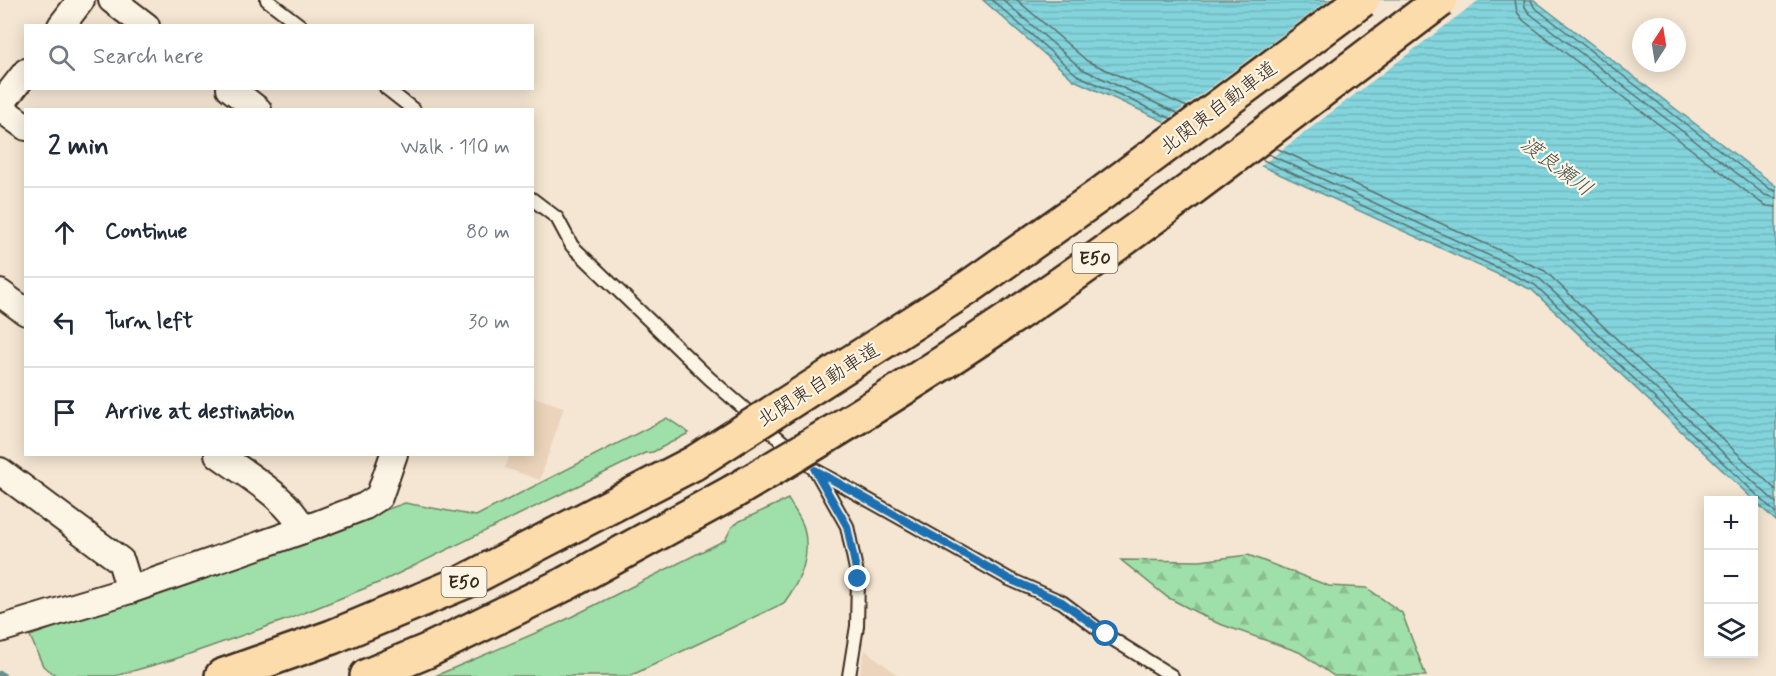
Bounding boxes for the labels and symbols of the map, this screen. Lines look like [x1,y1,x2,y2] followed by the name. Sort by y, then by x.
[1632,18,1686,72] north arrow
[1155,55,1283,161] street label: 北関東自動車道
[1514,130,1598,203] water label: 渡良瀬川
[1072,243,1118,273] road number: E50
[752,337,885,434] street label: 北関東自動車道
[844,565,870,591] route end
[442,567,486,597] road number: E50
[1092,620,1118,646] route start

